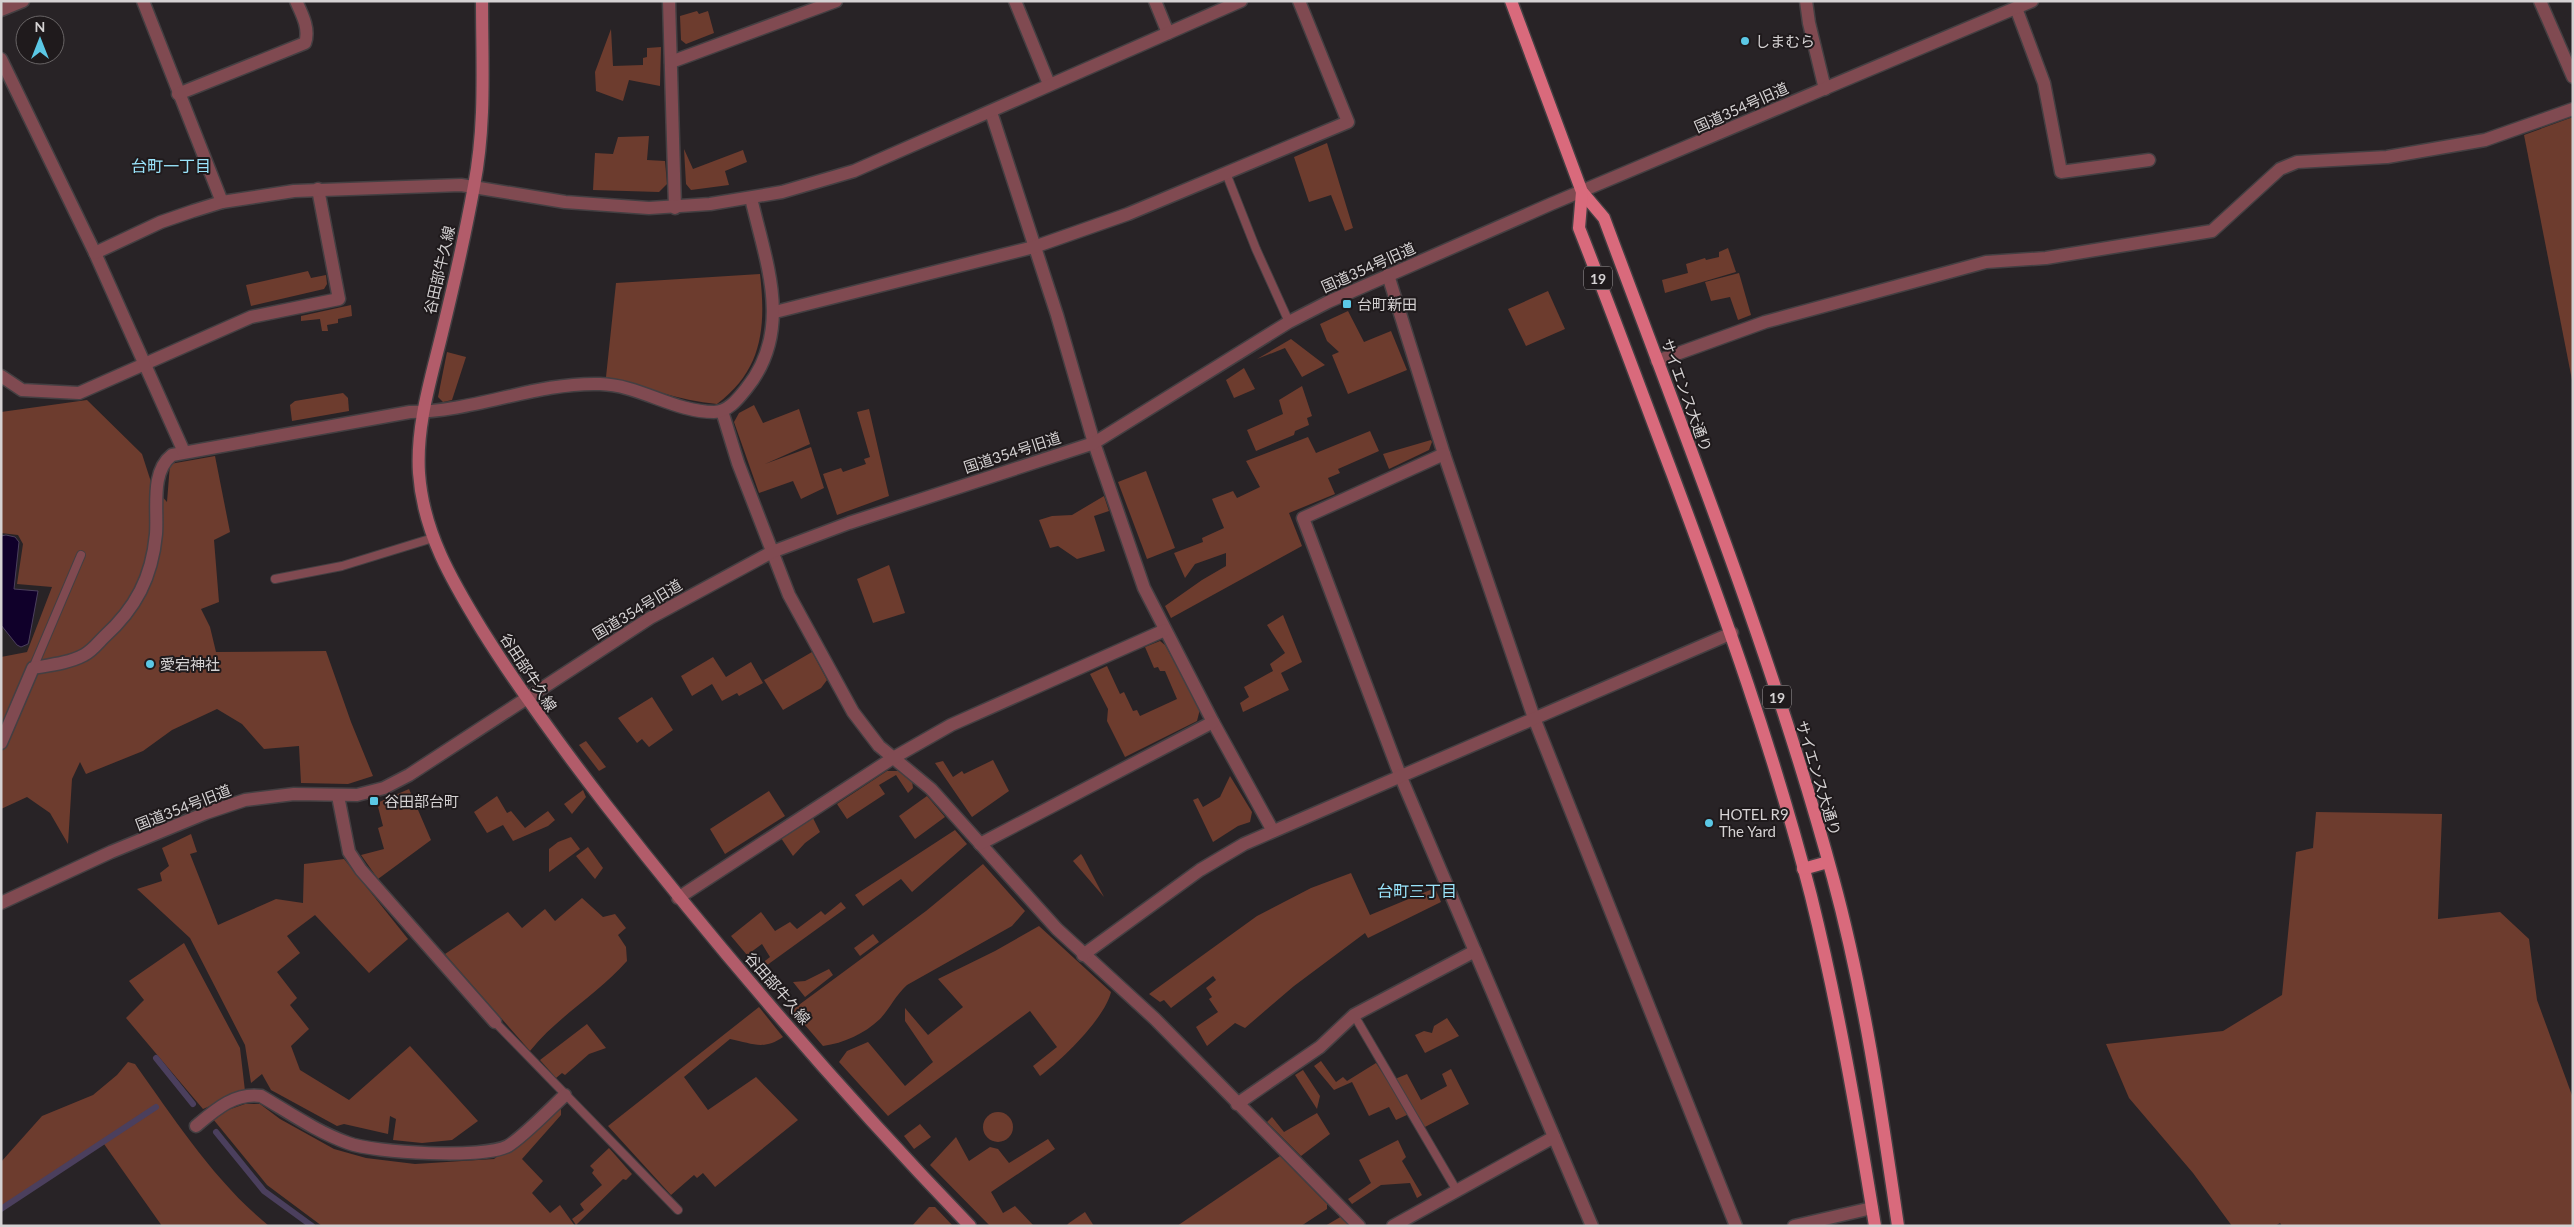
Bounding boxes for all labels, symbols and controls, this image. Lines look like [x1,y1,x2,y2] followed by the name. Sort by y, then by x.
[15,15,65,65] north arrow
[35,18,45,35] text: N
[1755,32,1815,50] place label: しまむら
[1739,35,1751,47] marker: しまむら
[1691,78,1791,136] street label: 国道354号旧道
[131,156,211,175] district label: 台町一丁目
[420,224,458,316] street label: 谷田部牛久線
[1318,238,1418,296] street label: 国道354号旧道
[1584,266,1612,290] road number: 19
[1357,295,1417,313] place label: 台町新田
[1341,298,1353,310] marker: 台町新田
[1658,336,1716,454] street label: サイエンス大通り
[961,428,1063,476] street label: 国道354号旧道
[589,575,685,643] street label: 国道354号旧道
[497,629,561,715] street label: 谷田部牛久線
[160,655,220,673] place label: 愛宕神社
[144,658,156,670] marker: 愛宕神社
[1763,686,1791,709] road number: 19
[1793,718,1845,838] street label: サイエンス大通り
[133,780,233,834] street label: 国道354号旧道
[384,792,459,810] place label: 谷田部台町
[368,795,380,807] marker: 谷田部台町
[1719,805,1789,840] place label: HOTEL R9 The Yard
[1703,817,1715,829] marker: HOTEL R9 The Yard
[1377,881,1457,900] district label: 台町三丁目
[742,948,814,1028] street label: 谷田部牛久線

